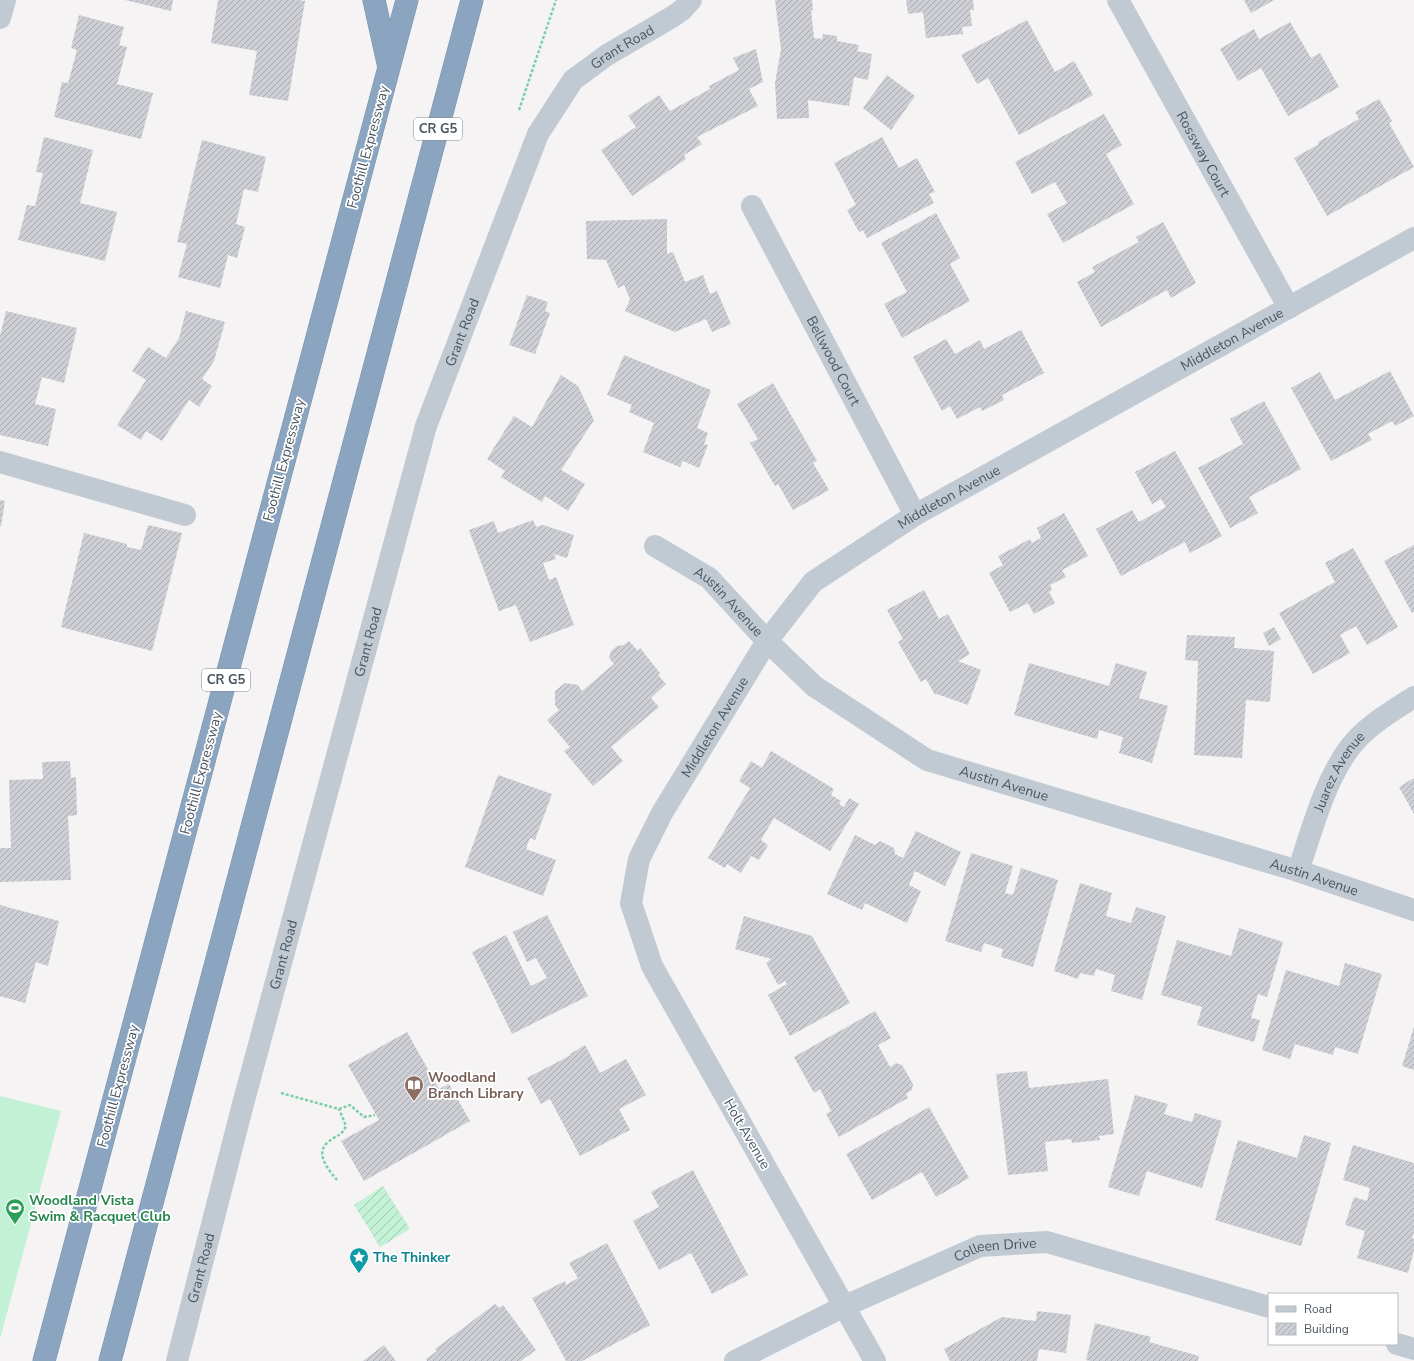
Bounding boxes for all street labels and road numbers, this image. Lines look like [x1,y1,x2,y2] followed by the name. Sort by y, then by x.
[586,20,657,74] street label: Grant Road
[342,83,394,211] street label: Foothill Expressway
[1172,108,1235,200] street label: Rossway Court
[414,118,462,140] road number: CR G5
[440,295,484,369] street label: Grant Road
[1177,303,1287,375] street label: Middleton Avenue
[802,313,865,409] street label: Bellwood Court
[258,396,310,524] street label: Foothill Expressway
[894,460,1004,533] street label: Middleton Avenue
[691,562,768,641] street label: Austin Avenue
[349,605,386,679] street label: Grant Road
[202,669,250,691] road number: CR G5
[676,673,753,781] street label: Middleton Avenue
[175,709,227,837] street label: Foothill Expressway
[1309,727,1369,815] street label: Juarez Avenue
[957,761,1051,805] street label: Austin Avenue
[1268,854,1361,900] street label: Austin Avenue
[265,918,302,992] street label: Grant Road
[92,1022,144,1150] street label: Foothill Expressway
[719,1095,775,1173] street label: Holt Avenue
[183,1231,219,1305] street label: Grant Road
[951,1233,1037,1266] street label: Colleen Drive

